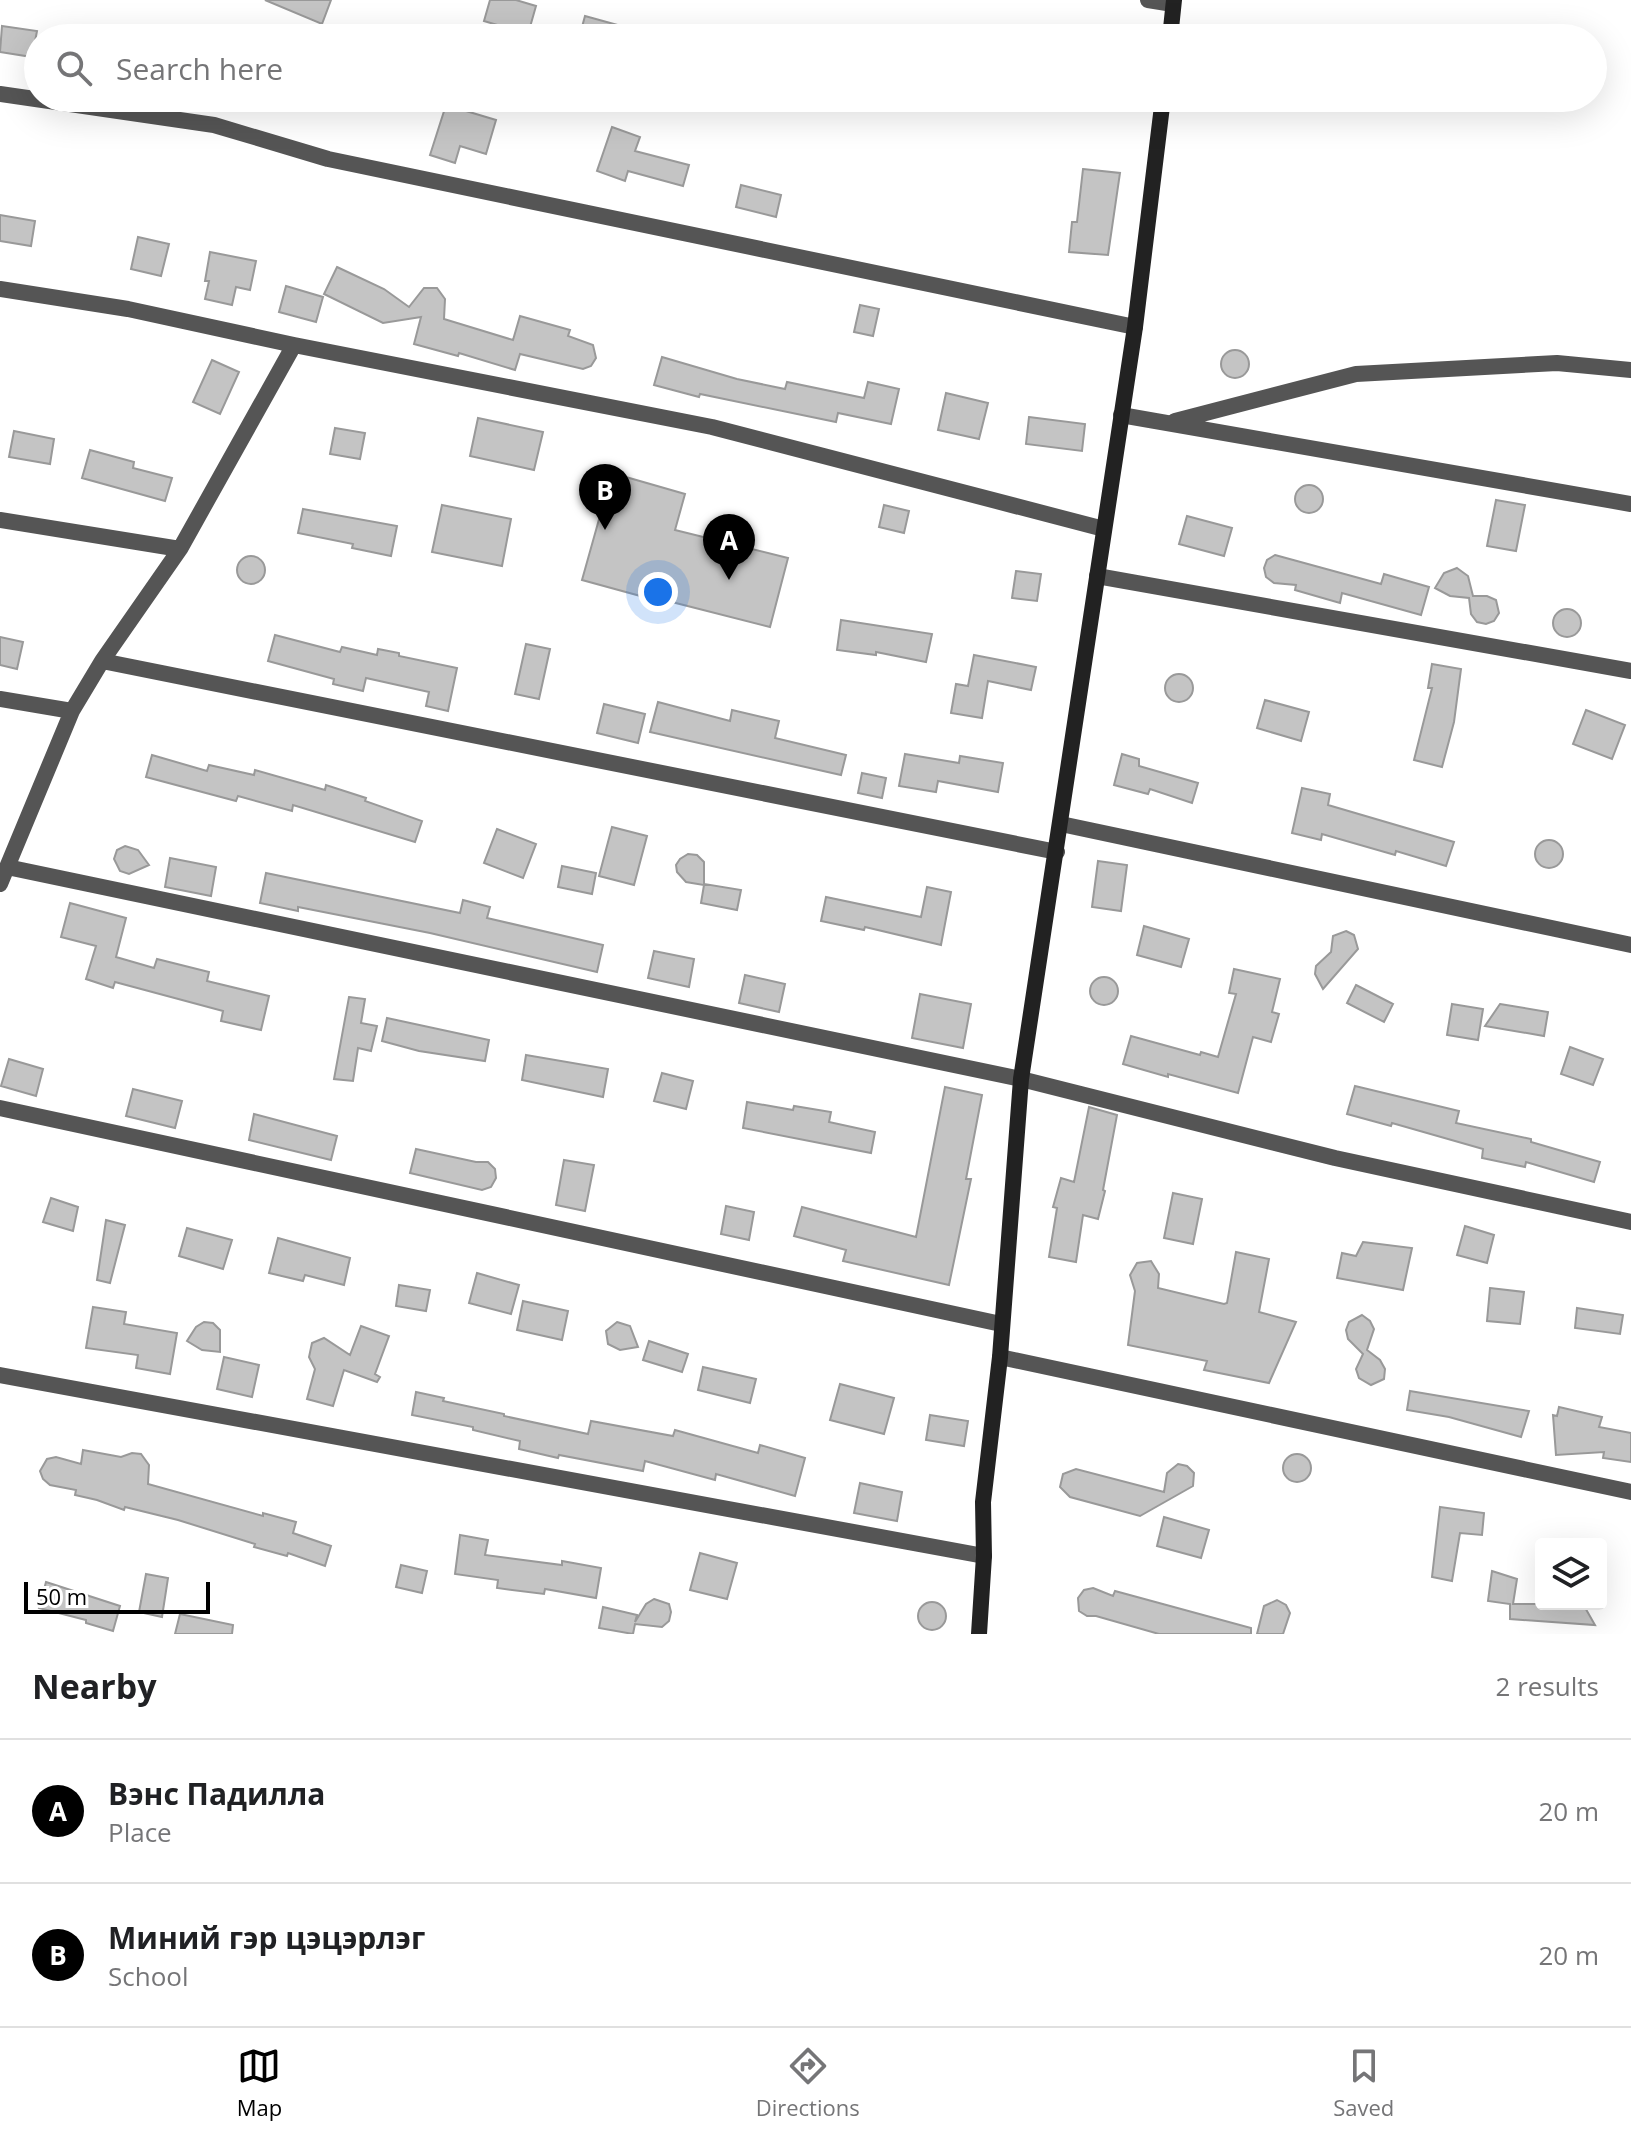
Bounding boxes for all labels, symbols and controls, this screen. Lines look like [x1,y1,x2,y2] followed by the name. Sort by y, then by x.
[24,24,1607,112] search box
[52,46,96,90] icon: search
[116,48,283,89] text: Search here
[579,464,631,530] pin: B
[703,514,755,580] pin: A
[638,572,678,612] your location
[1535,1538,1607,1610] map controls
[1535,1538,1607,1610] button: layers
[24,1578,210,1614] scale bar
[36,1581,87,1611] text: 50 m
[32,1663,157,1709] text: Nearby
[1496,1668,1599,1704] text: 2 results
[108,1773,325,1814] text: Вэнс Падилла
[49,1793,67,1829] text: A
[1538,1793,1599,1829] text: 20 m
[108,1814,172,1850] text: Place
[108,1917,425,1958] text: Миний гэр цэцэрлэг
[49,1937,67,1973] text: B
[1538,1937,1599,1973] text: 20 m
[108,1958,189,1994] text: School
[237,2044,282,2122] tab: Map
[756,2044,860,2122] tab: Directions
[1333,2044,1394,2122] tab: Saved

